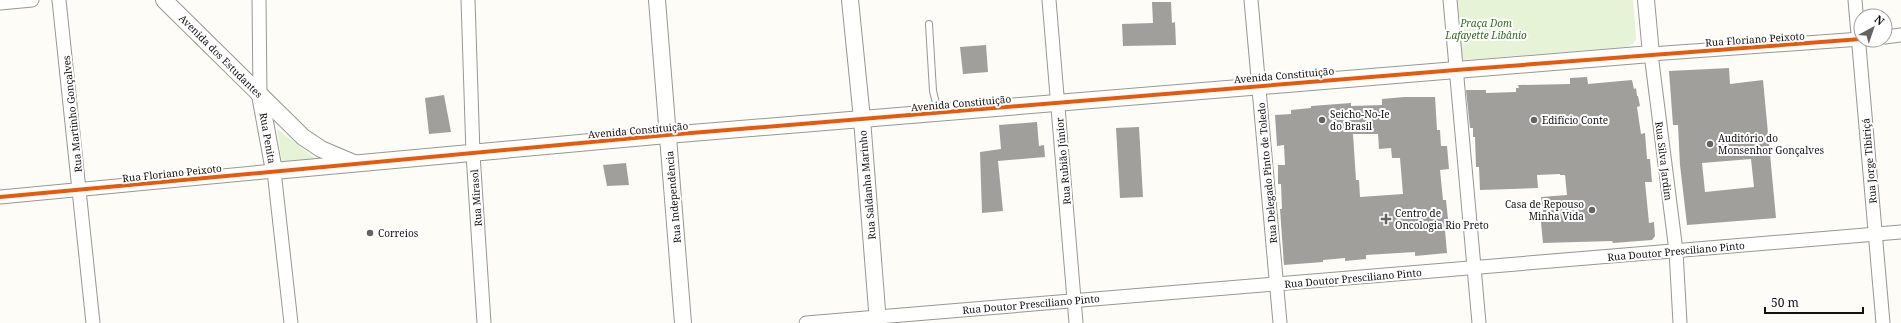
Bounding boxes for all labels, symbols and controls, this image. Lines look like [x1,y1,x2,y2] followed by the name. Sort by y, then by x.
[1853,8,1893,48] north arrow
[176,11,266,101] street label: Avenida dos Estudantes
[1872,11,1888,29] text: N
[1444,16,1527,42] park label: Praça Dom Lafayette Libânio
[1705,29,1805,49] street label: Rua Floriano Peixoto
[59,54,85,173] street label: Rua Martinho Gonçalves
[1233,64,1335,86] street label: Avenida Constituição
[910,92,1012,114] street label: Avenida Constituição
[1254,102,1280,244] street label: Rua Delegado Pinto de Toledo
[1330,107,1390,133] place label: Seicho-No-Ie do Brasil
[257,112,279,165] street label: Rua Penita
[1542,113,1608,127] place label: Edifício Conte
[1317,115,1327,125] marker: Seicho-No-Ie do Brasil
[1529,115,1539,125] marker: Edifício Conte
[1052,117,1074,205] street label: Rua Rubião Júnior
[1858,117,1880,204] street label: Rua Jorge Tibiriçá
[587,119,689,141] street label: Avenida Constituição
[1652,121,1676,202] street label: Rua Silva Jardim
[855,130,879,240] street label: Rua Saldanha Marinho
[1718,131,1824,157] place label: Auditório do Monsenhor Gonçalves
[1705,139,1715,149] marker: Auditório do Monsenhor Gonçalves
[662,150,684,244] street label: Rua Independência
[122,161,223,185] street label: Rua Floriano Peixoto
[467,169,485,227] street label: Rua Mirasol
[1505,197,1584,223] place label: Casa de Repouso Minha Vida
[1587,205,1597,215] marker: Casa de Repouso Minha Vida
[1395,206,1489,232] place label: Centro de Oncologia Rio Preto
[1380,213,1392,225] marker: Centro de Oncologia Rio Preto
[378,226,419,240] place label: Correios
[365,228,375,238] marker: Correios
[1607,238,1745,264] street label: Rua Doutor Presciliano Pinto
[1284,265,1422,291] street label: Rua Doutor Presciliano Pinto
[1765,289,1863,315] scale bar
[962,291,1100,317] street label: Rua Doutor Presciliano Pinto
[1771,294,1799,311] text: 50 m

